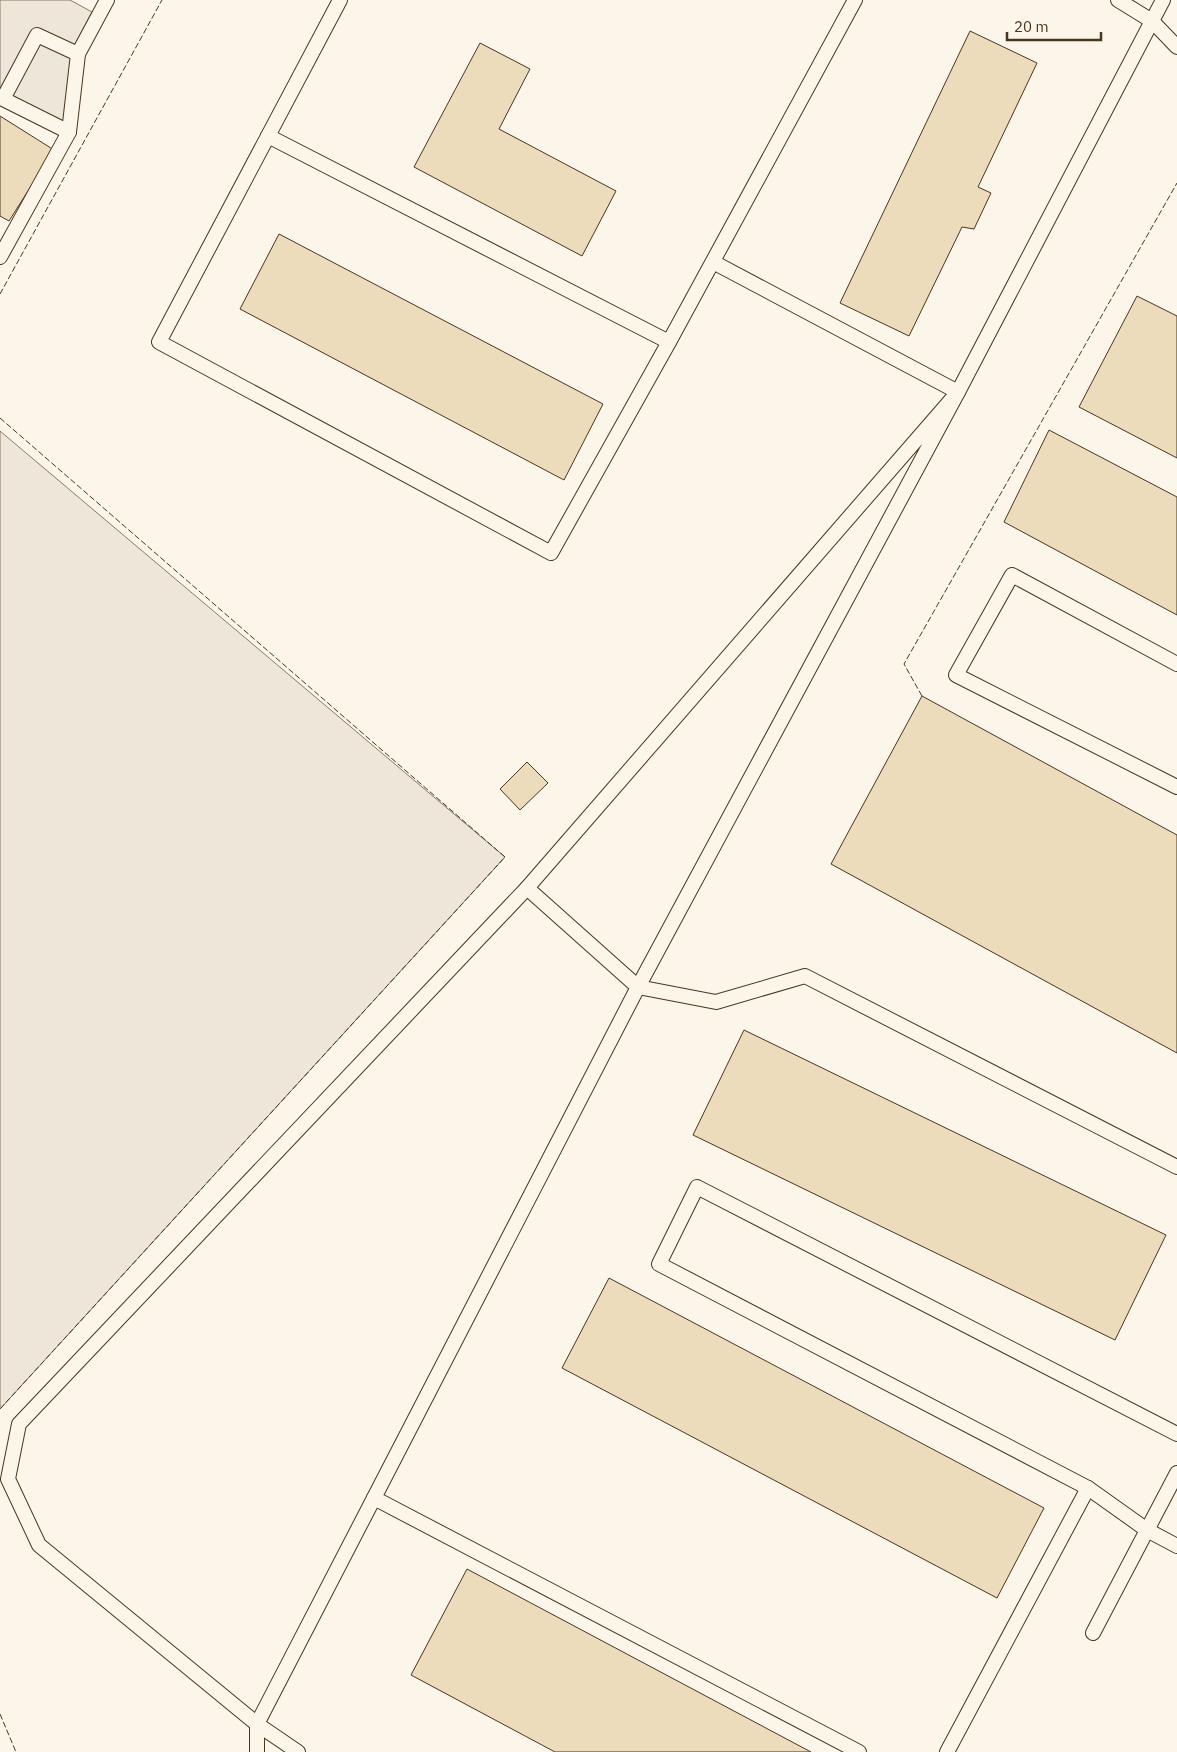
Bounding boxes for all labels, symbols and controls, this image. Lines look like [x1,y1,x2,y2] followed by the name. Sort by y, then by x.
[1007,10,1101,42] scale bar
[1014,17,1049,36] text: 20 m

